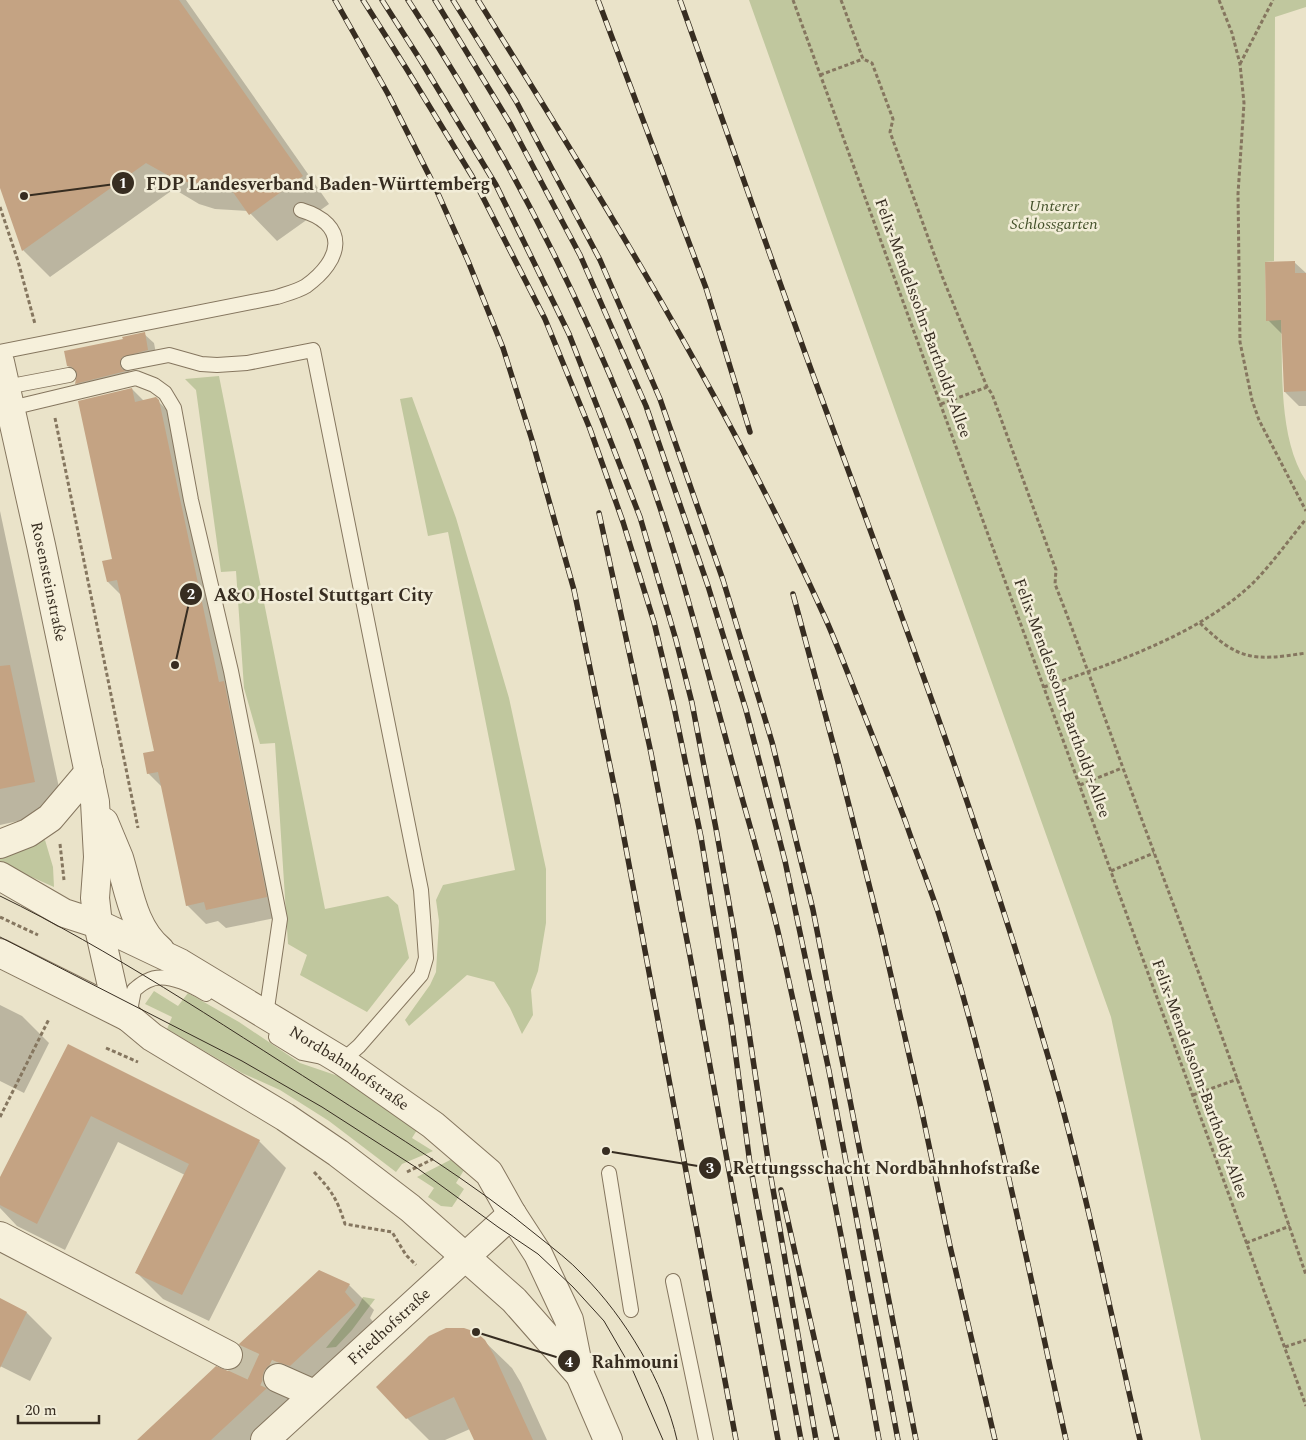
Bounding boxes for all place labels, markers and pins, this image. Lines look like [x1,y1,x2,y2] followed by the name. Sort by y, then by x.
[110,167,500,200] callout: FDP Landesverband Baden-Württemberg
[178,578,442,611] callout: A&O Hostel Stuttgart City
[697,1151,1050,1184] callout: Rettungsschacht Nordbahnhofstraße
[556,1345,688,1378] callout: Rahmouni

